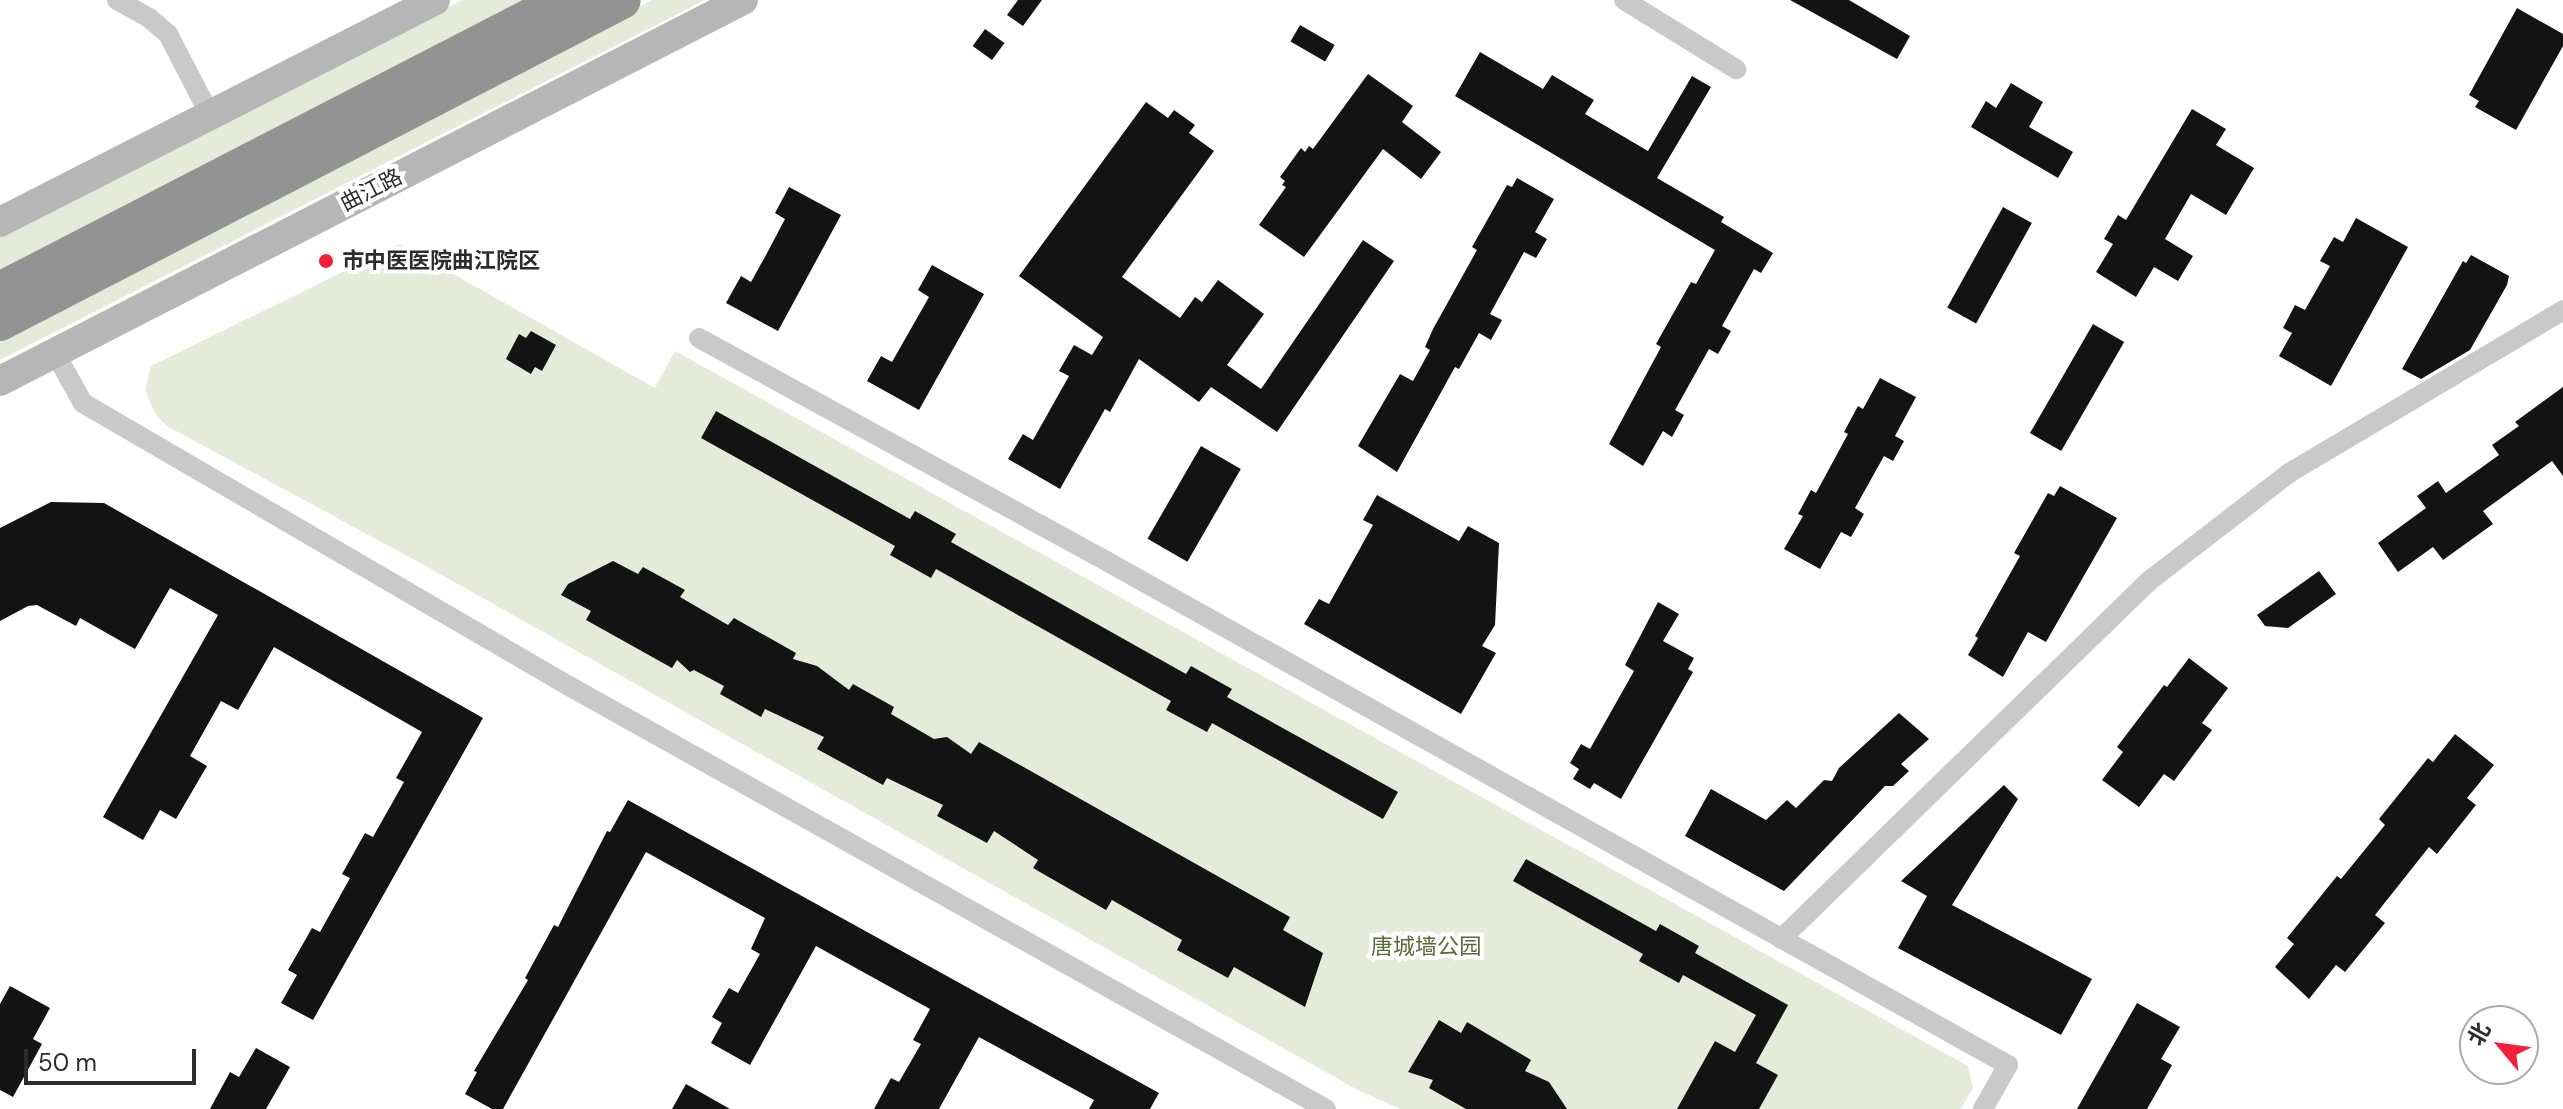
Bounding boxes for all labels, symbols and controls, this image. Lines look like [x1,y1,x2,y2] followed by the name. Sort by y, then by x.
[336,163,406,217] street label: 曲江路
[342,248,540,274] place label: 市中医医院曲江院区
[317,252,335,270] marker: 市中医医院曲江院区
[1371,934,1481,960] park label: 唐城墙公园
[2459,1005,2539,1085] north arrow
[2461,1017,2497,1051] text: 北
[28,1033,200,1083] scale bar
[38,1047,97,1078] text: 50 m

